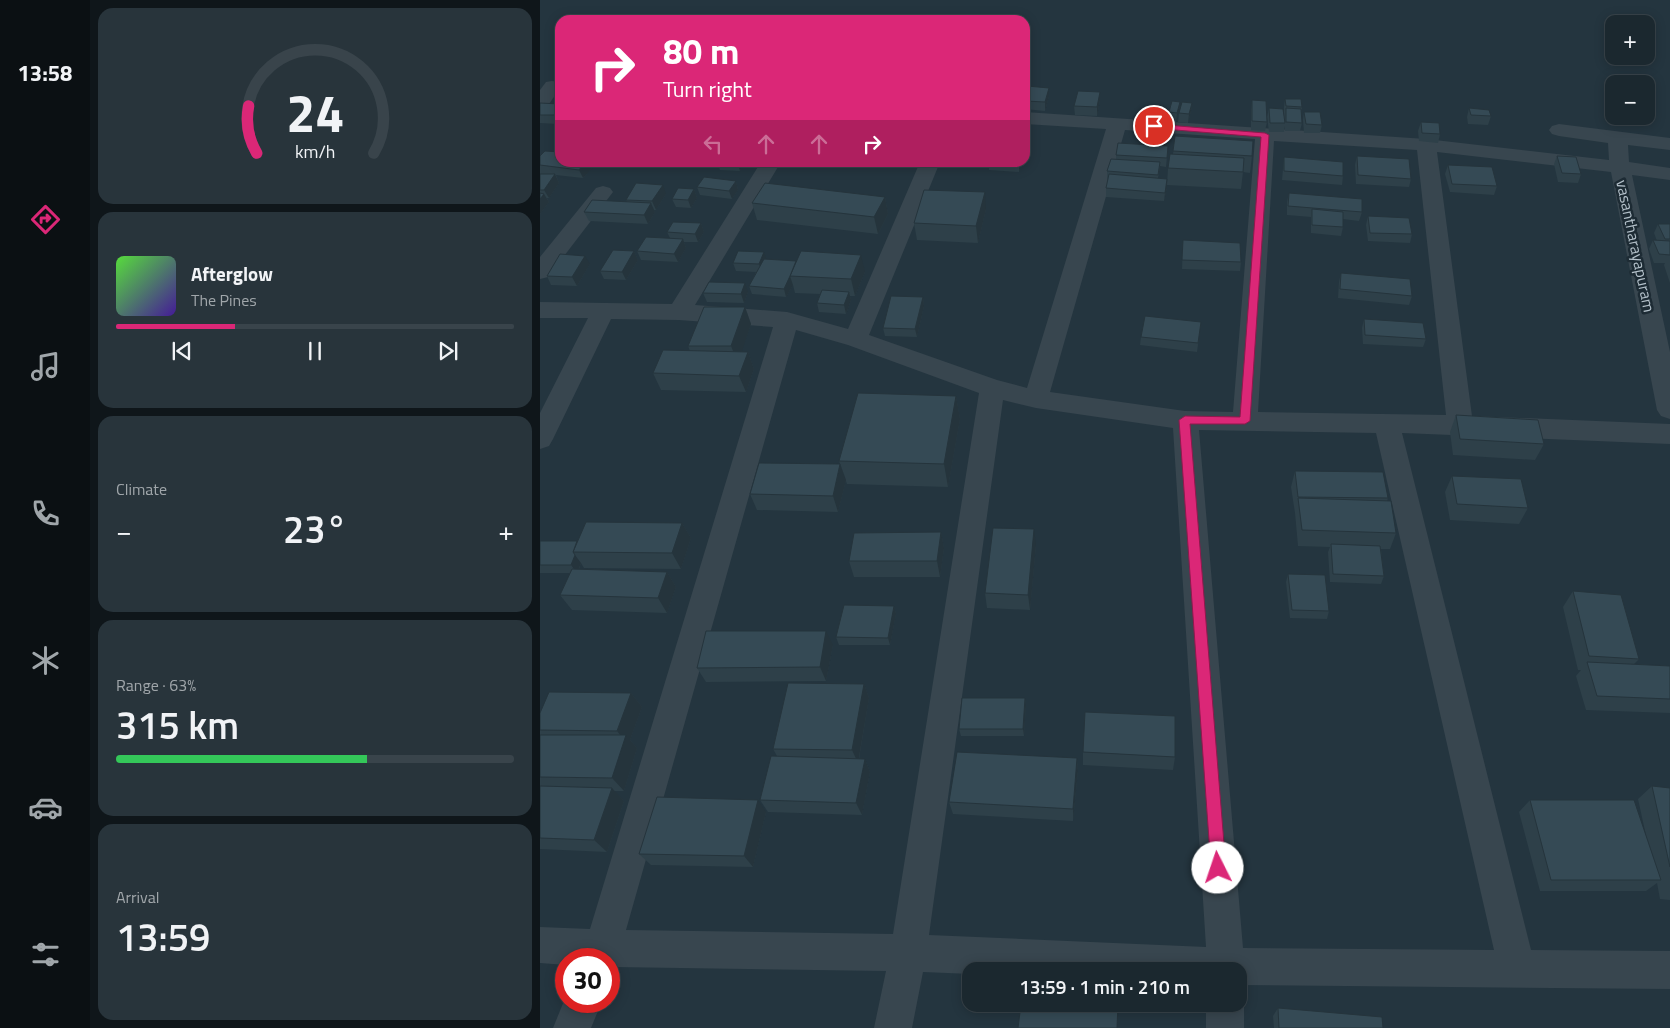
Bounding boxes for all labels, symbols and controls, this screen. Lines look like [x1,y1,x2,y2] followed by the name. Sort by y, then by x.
[1605,15,1655,125] map controls
[1605,15,1655,65] button: +
[663,24,739,78] text: 80 m
[580,35,645,100] icon: right
[18,56,72,90] text: 13:58
[663,72,752,106] text: Turn right
[286,73,344,152] text: 24
[1605,75,1655,125] button: −
[1133,105,1175,147] pin
[1140,112,1168,140] icon: arrive
[699,130,727,158] icon: left
[752,130,780,158] icon: ahead
[805,130,833,158] icon: ahead
[858,130,886,158] icon: right
[295,138,335,165] text: km/h
[1610,178,1662,314] street label: vasantharayapuram
[28,202,63,237] icon: directions
[191,259,273,288] text: Afterglow
[191,288,257,312] text: The Pines
[168,337,196,365] icon: previous
[301,337,329,365] icon: pause
[434,337,462,365] icon: next
[28,349,63,384] icon: music
[116,477,167,501] text: Climate
[28,496,63,531] icon: phone
[283,500,347,558] text: 23°
[116,509,132,552] text: −
[498,509,514,552] text: +
[28,643,63,678] icon: climate
[116,673,196,697] text: Range · 63%
[116,696,239,754] text: 315 km
[28,790,63,825] icon: car
[1191,841,1243,893] position arrow
[116,885,159,909] text: Arrival
[116,908,210,966] text: 13:59
[28,937,63,972] icon: filters
[555,948,620,1013] speed limit sign: 30
[1019,972,1190,1001] text: 13:59 · 1 min · 210 m

